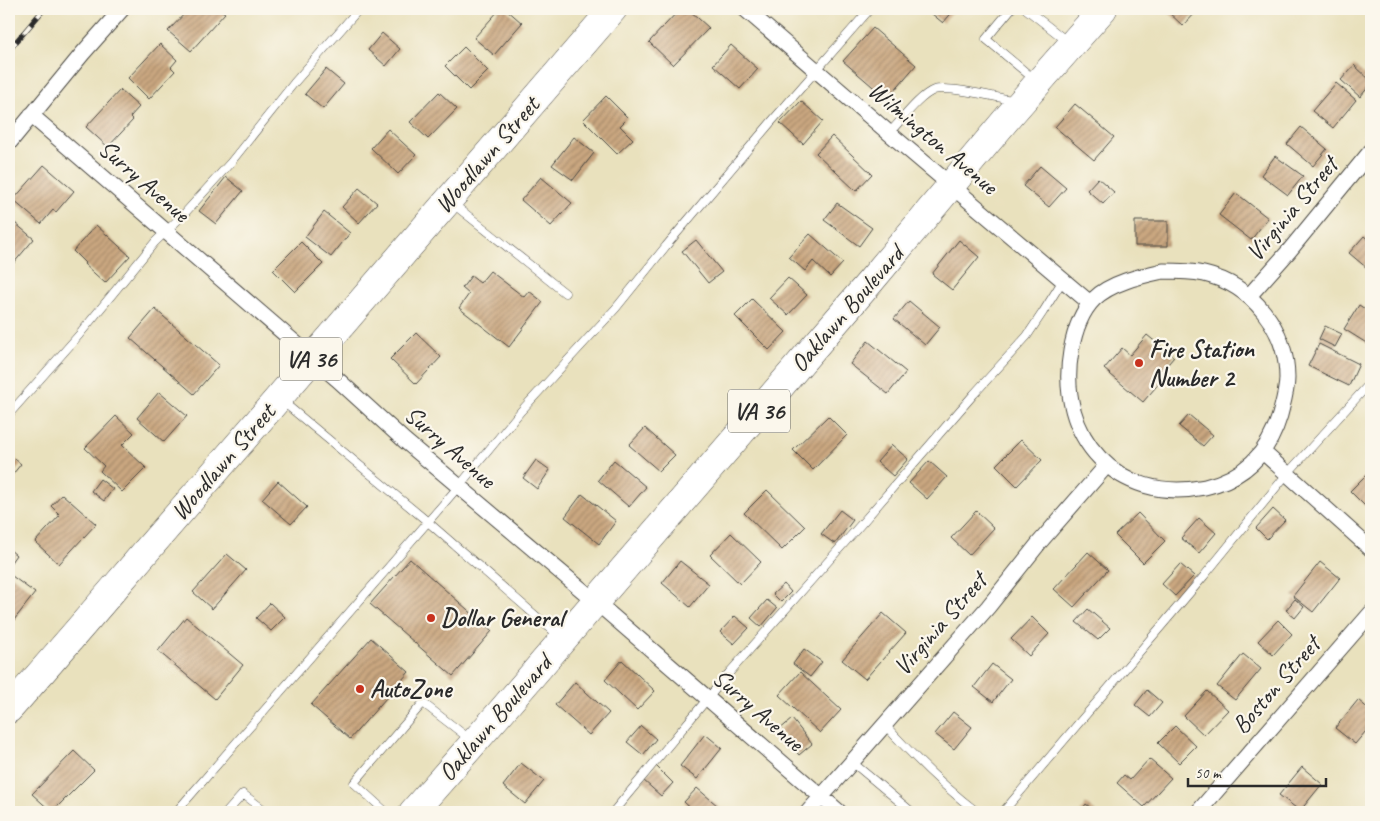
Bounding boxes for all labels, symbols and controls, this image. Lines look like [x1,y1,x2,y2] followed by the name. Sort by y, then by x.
[862,74,1006,203] street label: Wilmington Avenue
[428,88,548,220] street label: Woodlawn Street
[92,133,198,231] street label: Surry Avenue
[1239,147,1347,268] street label: Virginia Street
[783,236,914,379] street label: Oaklawn Boulevard
[1149,333,1256,394] place label: Fire Station Number 2
[280,338,342,380] road number: VA 36
[1133,357,1145,369] marker: Fire Station Number 2
[728,390,790,432] road number: VA 36
[164,395,284,527] street label: Woodlawn Street
[398,399,504,497] street label: Surry Avenue
[886,563,996,682] street label: Virginia Street
[441,602,568,634] place label: Dollar General
[425,612,437,624] marker: Dollar General
[1225,627,1330,740] street label: Boston Street
[431,645,562,788] street label: Oaklawn Boulevard
[706,662,812,760] street label: Surry Avenue
[370,673,454,705] place label: AutoZone
[354,683,366,695] marker: AutoZone
[1188,756,1325,788] scale bar
[1195,764,1222,783] text: 50 m

